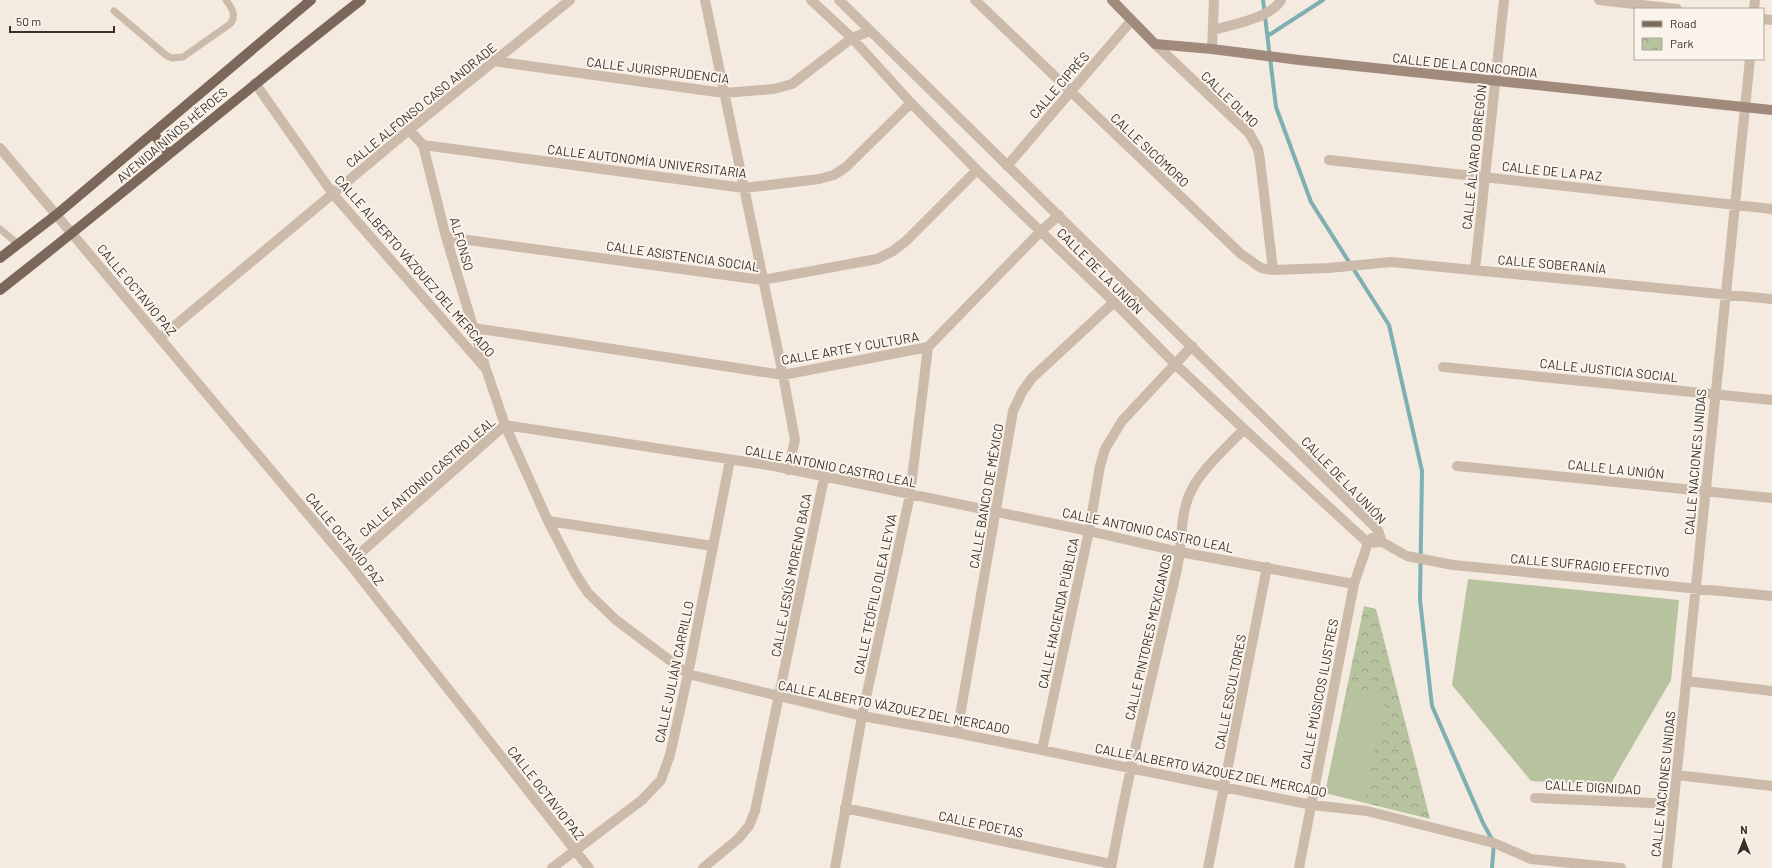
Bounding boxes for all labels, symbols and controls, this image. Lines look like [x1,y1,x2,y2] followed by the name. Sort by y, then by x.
[10,8,114,34] scale bar
[1634,8,1764,60] legend
[16,14,41,28] text: 50 m
[1670,16,1697,30] text: Road
[1670,36,1694,50] text: Park
[342,39,500,171] street label: CALLE ALFONSO CASO ANDRADE
[1026,48,1092,122] street label: CALLE CIPRÉS
[1392,49,1538,81] street label: CALLE DE LA CONCORDIA
[586,53,730,87] street label: CALLE JURISPRUDENCIA
[1198,68,1262,130] street label: CALLE OLMO
[113,84,231,186] street label: AVENIDA NIÑOS HÉROES
[1458,84,1490,230] street label: CALLE ÁLVARO OBREGÓN
[1107,110,1193,190] street label: CALLE SICÓMORO
[546,141,748,181] street label: CALLE AUTONOMÍA UNIVERSITARIA
[1501,158,1603,184] street label: CALLE DE LA PAZ
[332,172,498,360] street label: CALLE ALBERTO VÁZQUEZ DEL MERCADO
[447,215,477,273] street label: ALFONSO
[1054,225,1146,317] street label: CALLE DE LA UNIÓN
[605,237,761,275] street label: CALLE ASISTENCIA SOCIAL
[94,241,180,339] street label: CALLE OCTAVIO PAZ
[1497,251,1607,277] street label: CALLE SOBERANÍA
[780,328,920,368] street label: CALLE ARTE Y CULTURA
[1539,355,1679,385] street label: CALLE JUSTICIA SOCIAL
[1681,388,1709,536] street label: CALLE NACIONES UNIDAS
[356,414,498,540] street label: CALLE ANTONIO CASTRO LEAL
[965,422,1007,570] street label: CALLE BANCO DE MÉXICO
[1298,433,1390,527] street label: CALLE DE LA UNIÓN
[744,441,918,491] street label: CALLE ANTONIO CASTRO LEAL
[1567,456,1665,482] street label: CALLE LA UNIÓN
[303,489,387,589] street label: CALLE OCTAVIO PAZ
[767,492,815,658] street label: CALLE JESÚS MORENO BACA
[1061,504,1235,556] street label: CALLE ANTONIO CASTRO LEAL
[850,512,900,676] street label: CALLE TEÓFILO OLEA LEYVA
[1034,536,1082,690] street label: CALLE HACIENDA PÚBLICA
[1510,550,1670,580] street label: CALLE SUFRAGIO EFECTIVO
[1121,552,1175,722] street label: CALLE PINTORES MEXICANOS
[651,600,697,744] street label: CALLE JULIÁN CARRILLO
[1297,617,1341,771] street label: CALLE MÚSICOS ILUSTRES
[1211,633,1249,751] street label: CALLE ESCULTORES
[777,677,1011,737] street label: CALLE ALBERTO VÁZQUEZ DEL MERCADO
[1647,710,1679,858] street label: CALLE NACIONES UNIDAS
[1094,740,1328,800] street label: CALLE ALBERTO VÁZQUEZ DEL MERCADO
[504,743,588,843] street label: CALLE OCTAVIO PAZ
[1545,776,1641,798] street label: CALLE DIGNIDAD
[937,807,1025,841] street label: CALLE POETAS
[1724,820,1764,860] north arrow
[1740,823,1748,836] text: N

